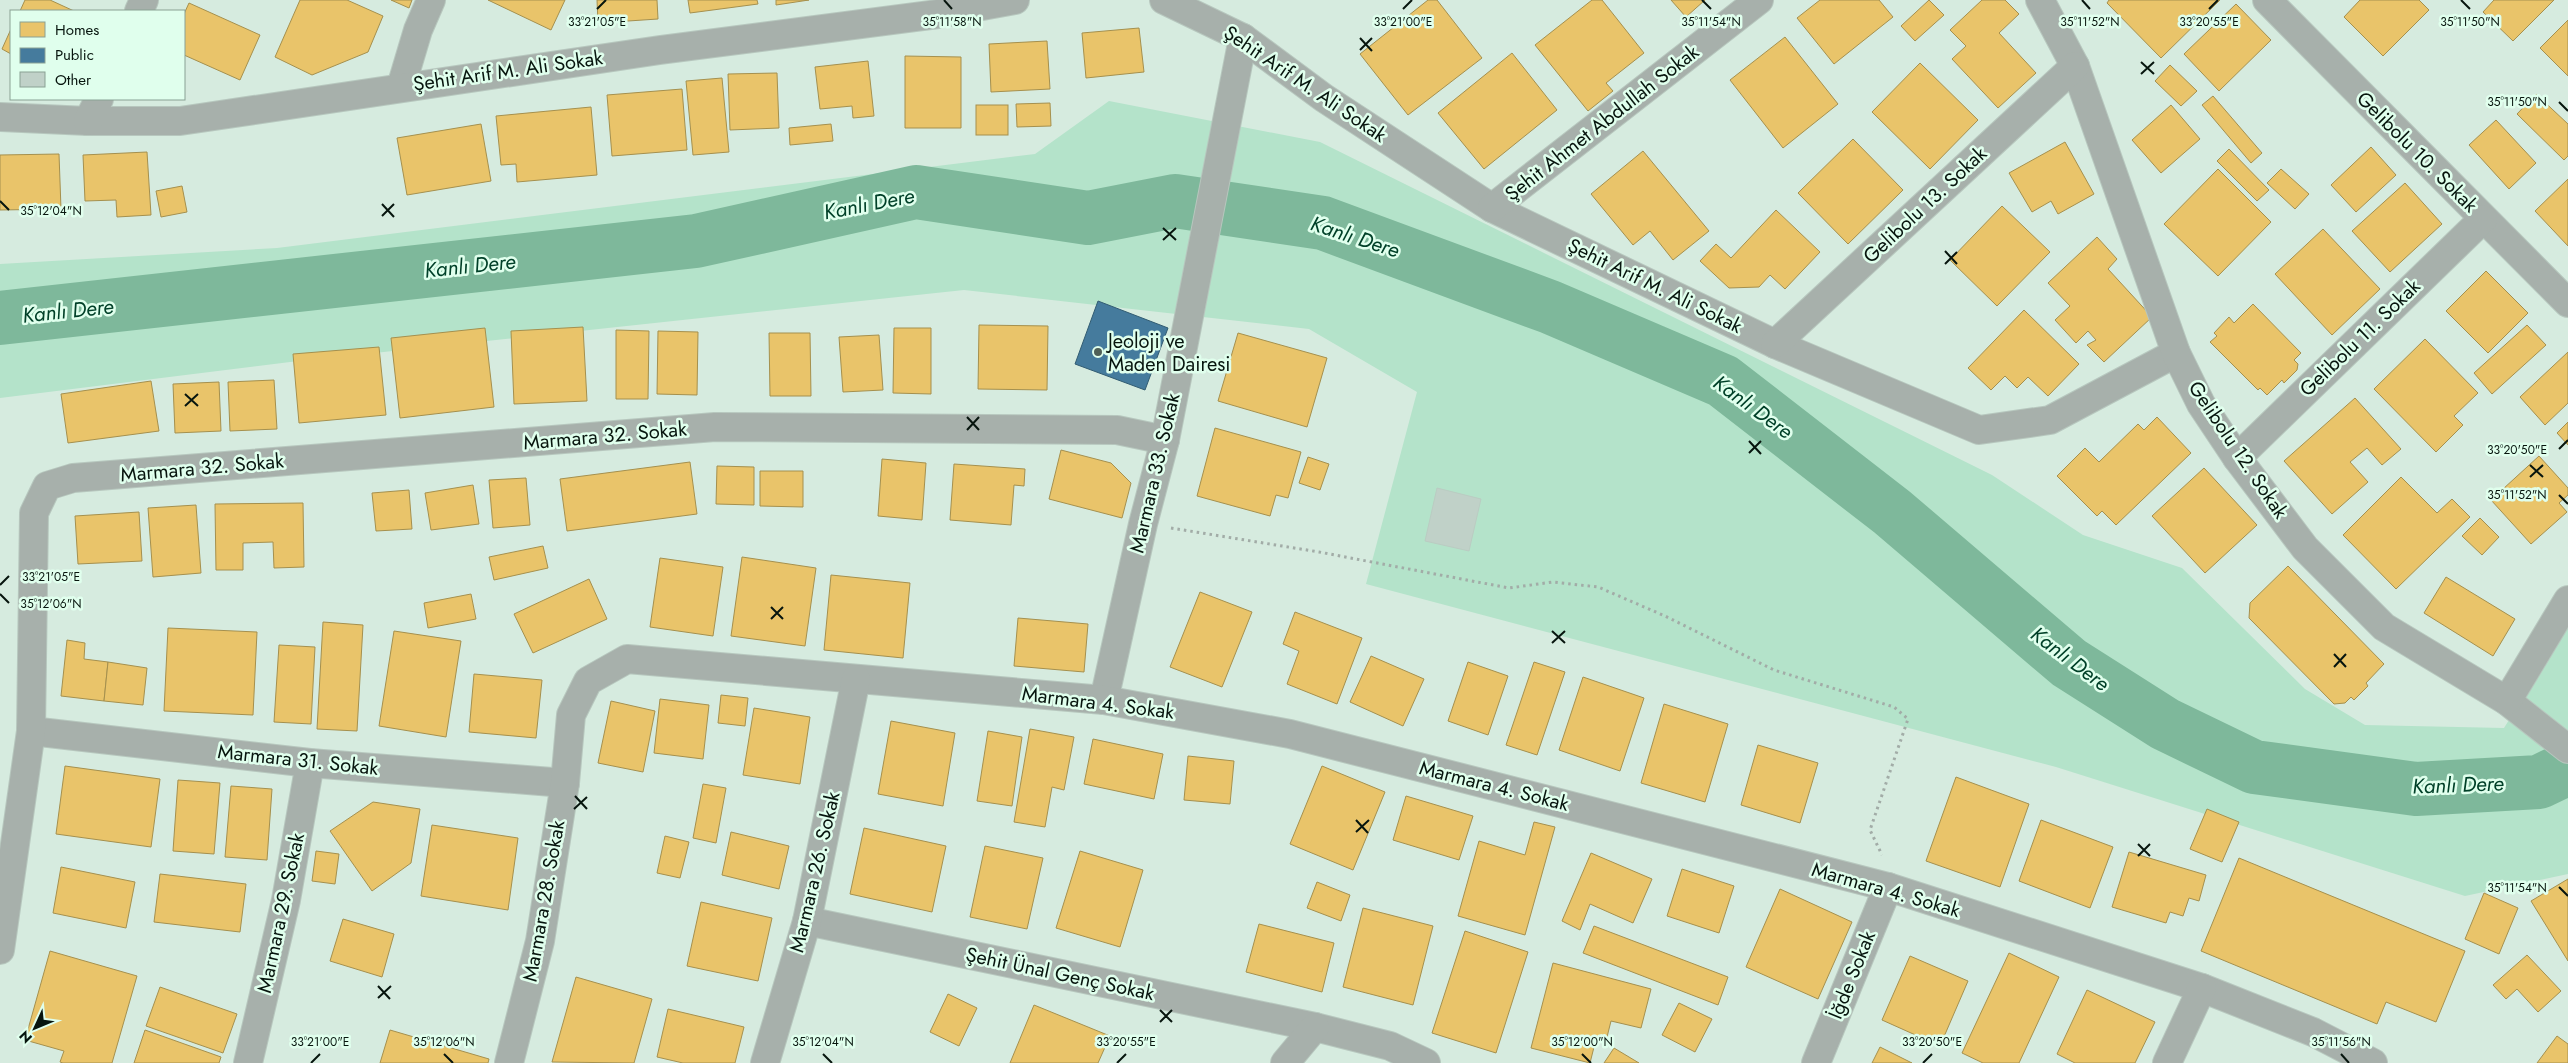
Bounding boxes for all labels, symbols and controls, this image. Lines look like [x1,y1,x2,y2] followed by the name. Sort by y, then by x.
[10,10,185,100] legend
[568,13,626,31] text: 33°21'05"E
[922,13,982,31] text: 35°11'58"N
[1374,13,1432,31] text: 33°21'00"E
[1681,13,1741,31] text: 35°11'54"N
[2060,13,2120,31] text: 35°11'52"N
[2179,13,2239,31] text: 33°20'55"E
[2440,13,2500,31] text: 35°11'50"N
[55,19,99,41] text: Homes
[1218,19,1392,150] street label: Şehit Arif M. Ali Sokak
[1499,38,1705,208] street label: Şehit Ahmet Abdullah Sokak
[411,43,605,99] street label: Şehit Arif M. Ali Sokak
[55,44,94,66] text: Public
[55,69,92,91] text: Other
[2350,85,2484,219] street label: Gelibolu 10. Sokak
[2487,93,2547,111] text: 35°11'50"N
[1857,140,1993,270] street label: Gelibolu 13. Sokak
[821,180,917,227] water label: Kanlı Dere
[20,202,82,220] text: 35°12'04"N
[1307,209,1404,266] water label: Kanlı Dere
[1563,231,1747,341] street label: Şehit Arif M. Ali Sokak
[423,246,518,286] water label: Kanlı Dere
[2293,273,2427,403] street label: Gelibolu 11. Sokak
[21,291,116,331] water label: Kanlı Dere
[1105,327,1231,379] place label: Jeoloji ve Maden Dairesi
[1092,346,1104,358] marker: Jeoloji ve Maden Dairesi
[1707,368,1799,446] water label: Kanlı Dere
[2181,375,2295,525] street label: Gelibolu 12. Sokak
[1123,390,1188,556] street label: Marmara 33. Sokak
[522,414,688,458] street label: Marmara 32. Sokak
[2487,441,2547,459] text: 33°20'50"E
[119,446,285,490] street label: Marmara 32. Sokak
[2487,486,2547,504] text: 35°11'52"N
[22,568,80,586] text: 33°21'05"E
[20,595,82,613] text: 35°12'06"N
[2024,619,2116,699] water label: Kanlı Dere
[1020,679,1176,727] street label: Marmara 4. Sokak
[216,737,380,783] street label: Marmara 31. Sokak
[1416,753,1572,819] street label: Marmara 4. Sokak
[2412,768,2505,802] water label: Kanlı Dere
[782,788,848,955] street label: Marmara 26. Sokak
[516,818,573,984] street label: Marmara 28. Sokak
[250,830,312,996] street label: Marmara 29. Sokak
[1808,855,1964,925] street label: Marmara 4. Sokak
[2487,879,2547,897] text: 35°11'54"N
[1821,926,1883,1024] street label: İğde Sokak
[963,940,1157,1008] street label: Şehit Ünal Genç Sokak
[10,1003,60,1053] north arrow
[15,1026,37,1048] text: N
[291,1033,349,1051] text: 33°21'00"E
[413,1033,475,1051] text: 35°12'06"N
[792,1033,854,1051] text: 35°12'04"N
[1096,1033,1156,1051] text: 33°20'55"E
[1551,1033,1613,1051] text: 35°12'00"N
[1902,1033,1962,1051] text: 33°20'50"E
[2311,1033,2371,1051] text: 35°11'56"N

